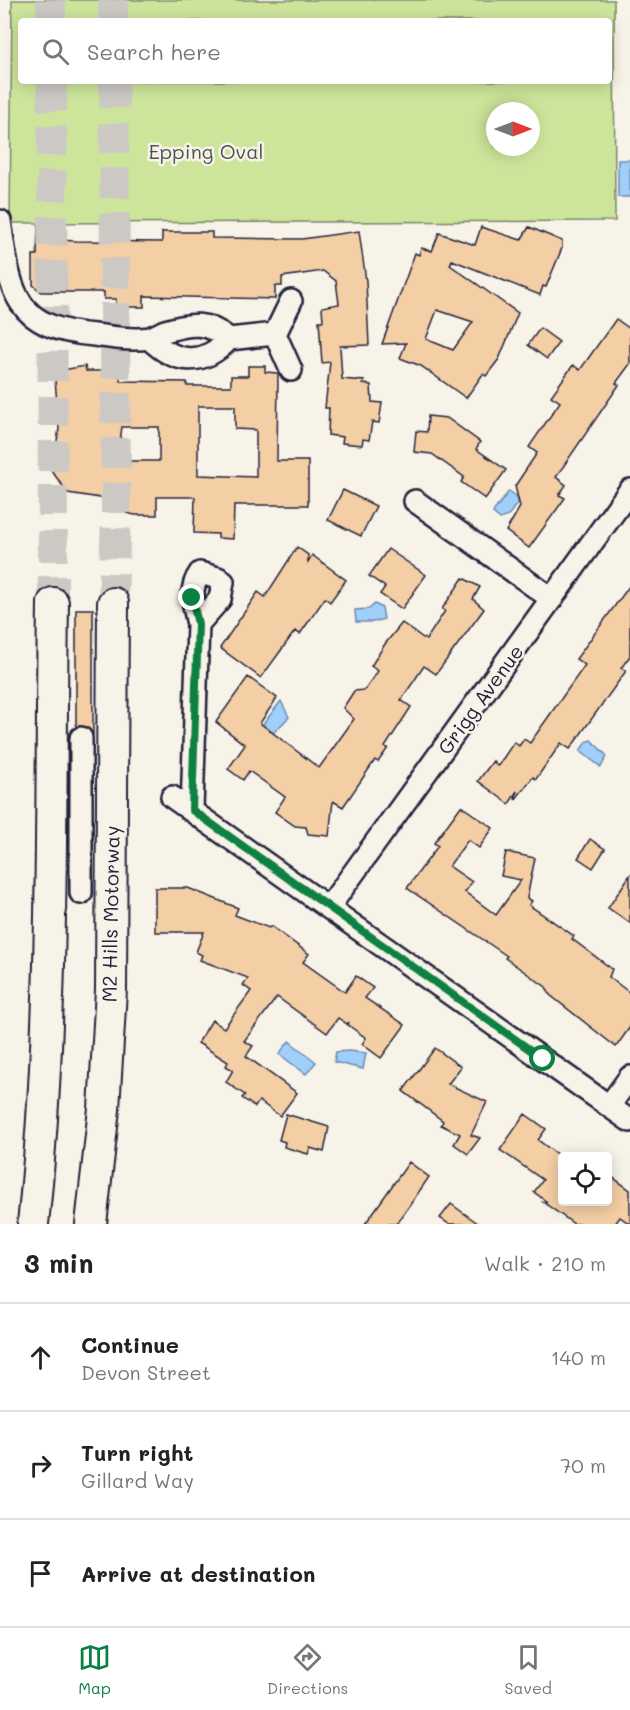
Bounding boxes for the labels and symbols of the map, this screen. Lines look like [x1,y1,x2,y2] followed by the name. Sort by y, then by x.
[486,102,540,156] north arrow
[148,138,264,164] park label: Epping Oval
[178,584,204,610] route end
[431,639,529,759] street label: Grigg Avenue
[95,825,125,1003] street label: M2 Hills Motorway
[529,1045,555,1071] route start

